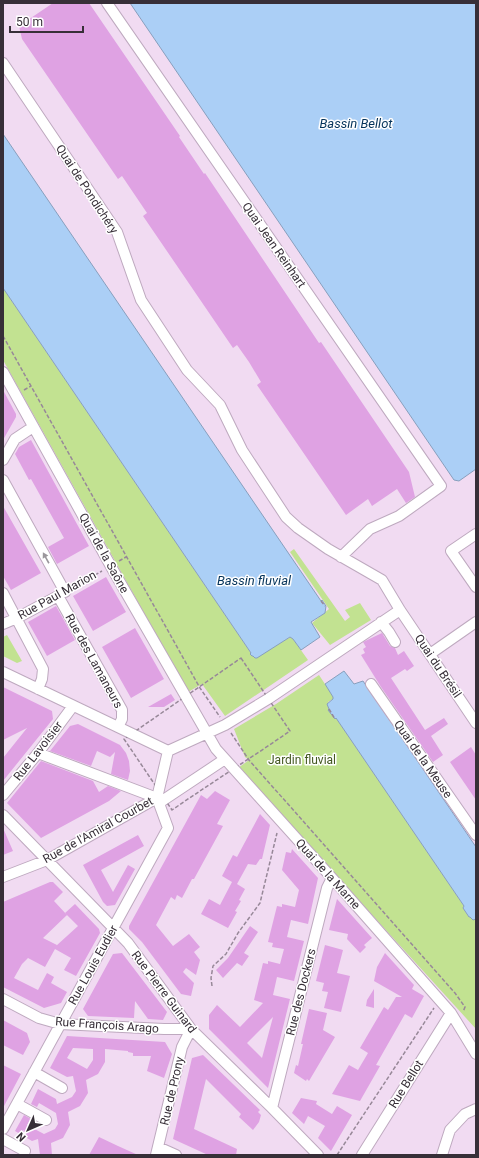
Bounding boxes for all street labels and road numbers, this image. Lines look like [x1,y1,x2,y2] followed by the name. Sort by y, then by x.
[53,142,121,236] street label: Quai de Pondichéry
[239,200,309,290] street label: Quai Jean Reinhart
[76,511,132,595] street label: Quai de la Saône
[15,568,99,622] street label: Rue Paul Marion
[62,611,126,711] street label: Rue des Lamaneurs
[412,632,464,700] street label: Quai du Brésil
[391,717,455,801] street label: Quai de la Meuse
[11,719,65,783] street label: Rue Lavoisier
[41,794,156,866] street label: Rue de l'Amiral Courbet
[293,836,363,912] street label: Quai de la Marne
[65,923,121,1007] street label: Rue Louis Eudier
[283,947,319,1037] street label: Rue des Dockers
[129,948,199,1036] street label: Rue Pierre Guinard
[55,1014,159,1036] street label: Rue François Arago
[157,1055,187,1127] street label: Rue de Prony
[386,1057,426,1111] street label: Rue Bellot

